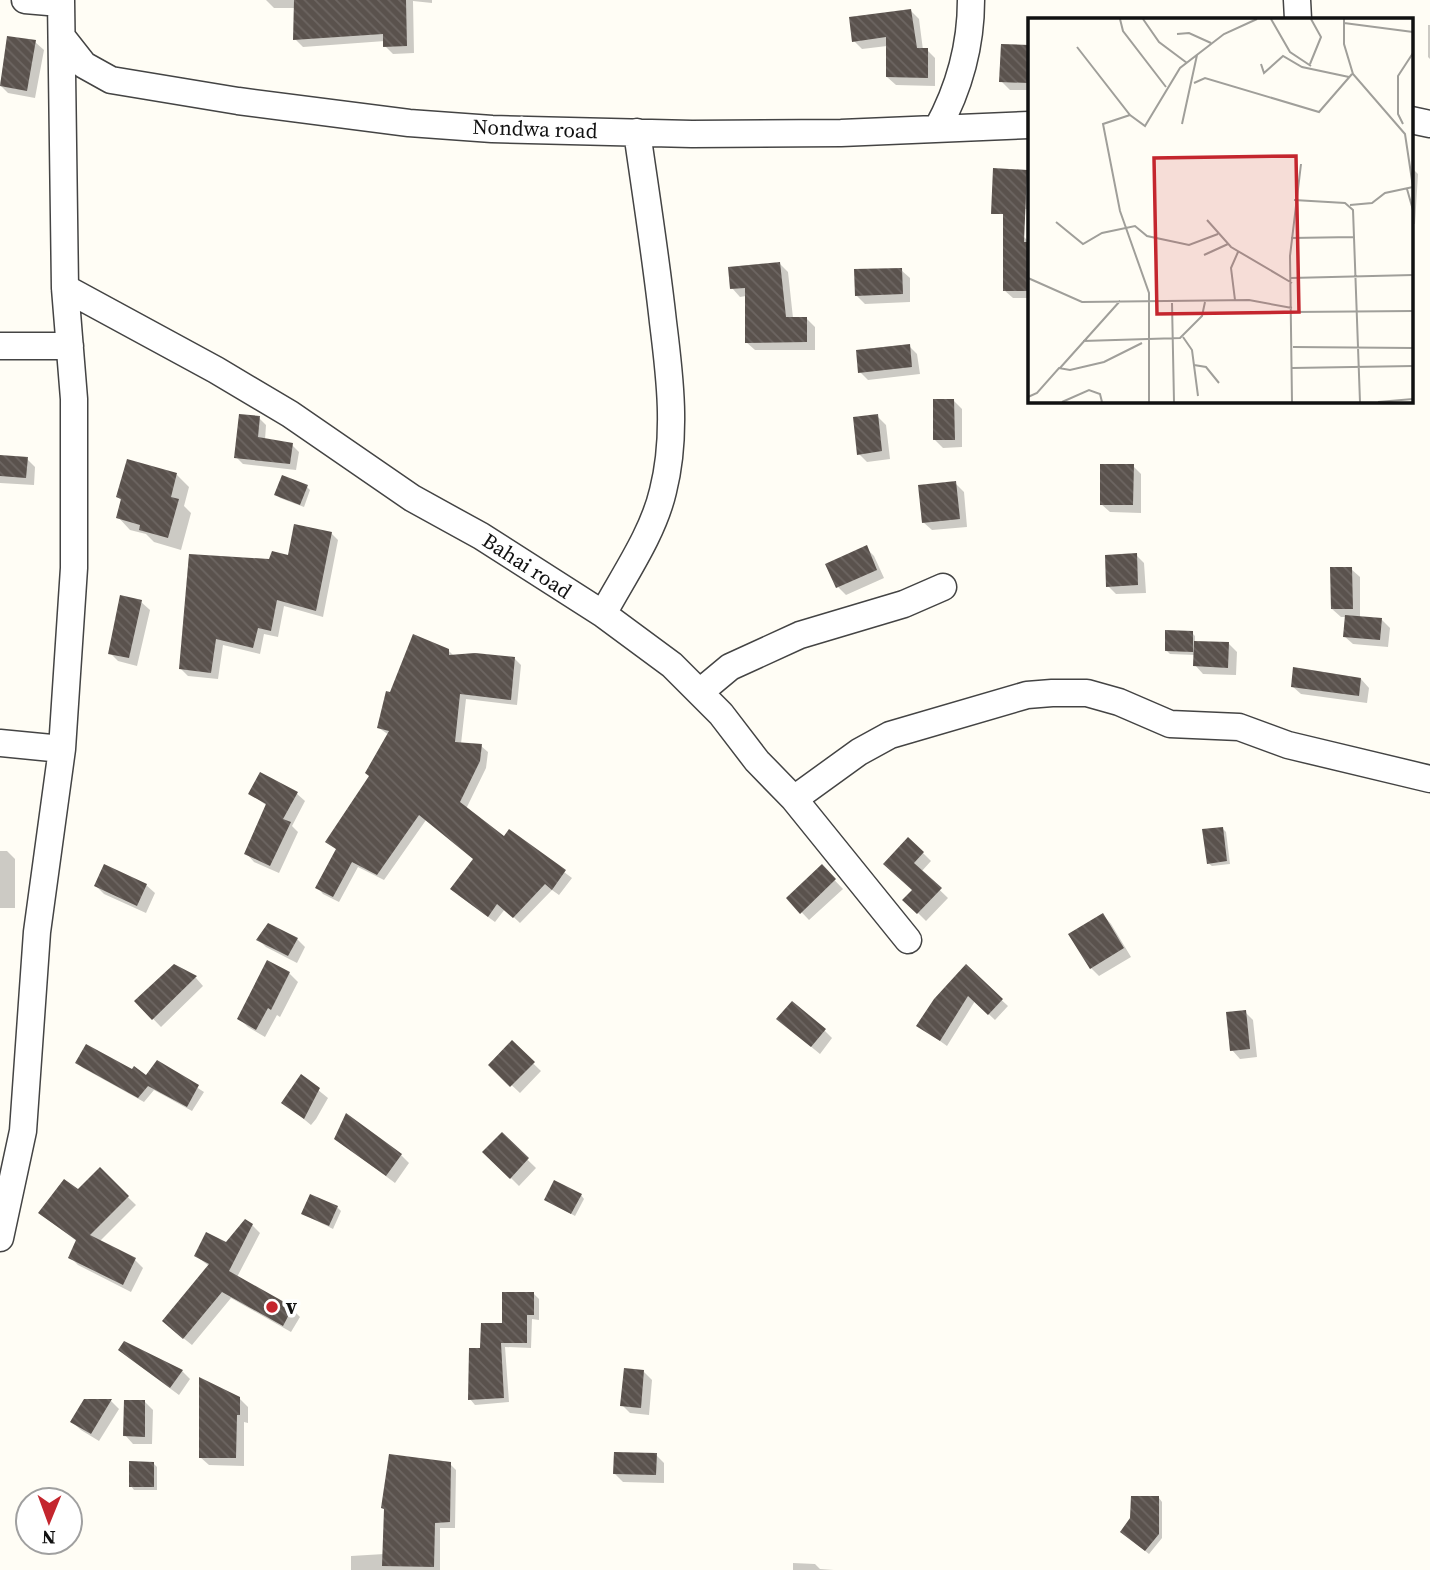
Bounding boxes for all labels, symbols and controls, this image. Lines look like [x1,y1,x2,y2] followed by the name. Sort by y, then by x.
[1028,18,1412,402] inset map
[472,112,598,145] street label: Nondwa road
[477,526,578,605] street label: Bahai road
[285,1292,297,1321] place label: v
[264,1299,280,1315] marker: v
[14,1486,84,1556] north arrow
[41,1525,56,1551] text: N

